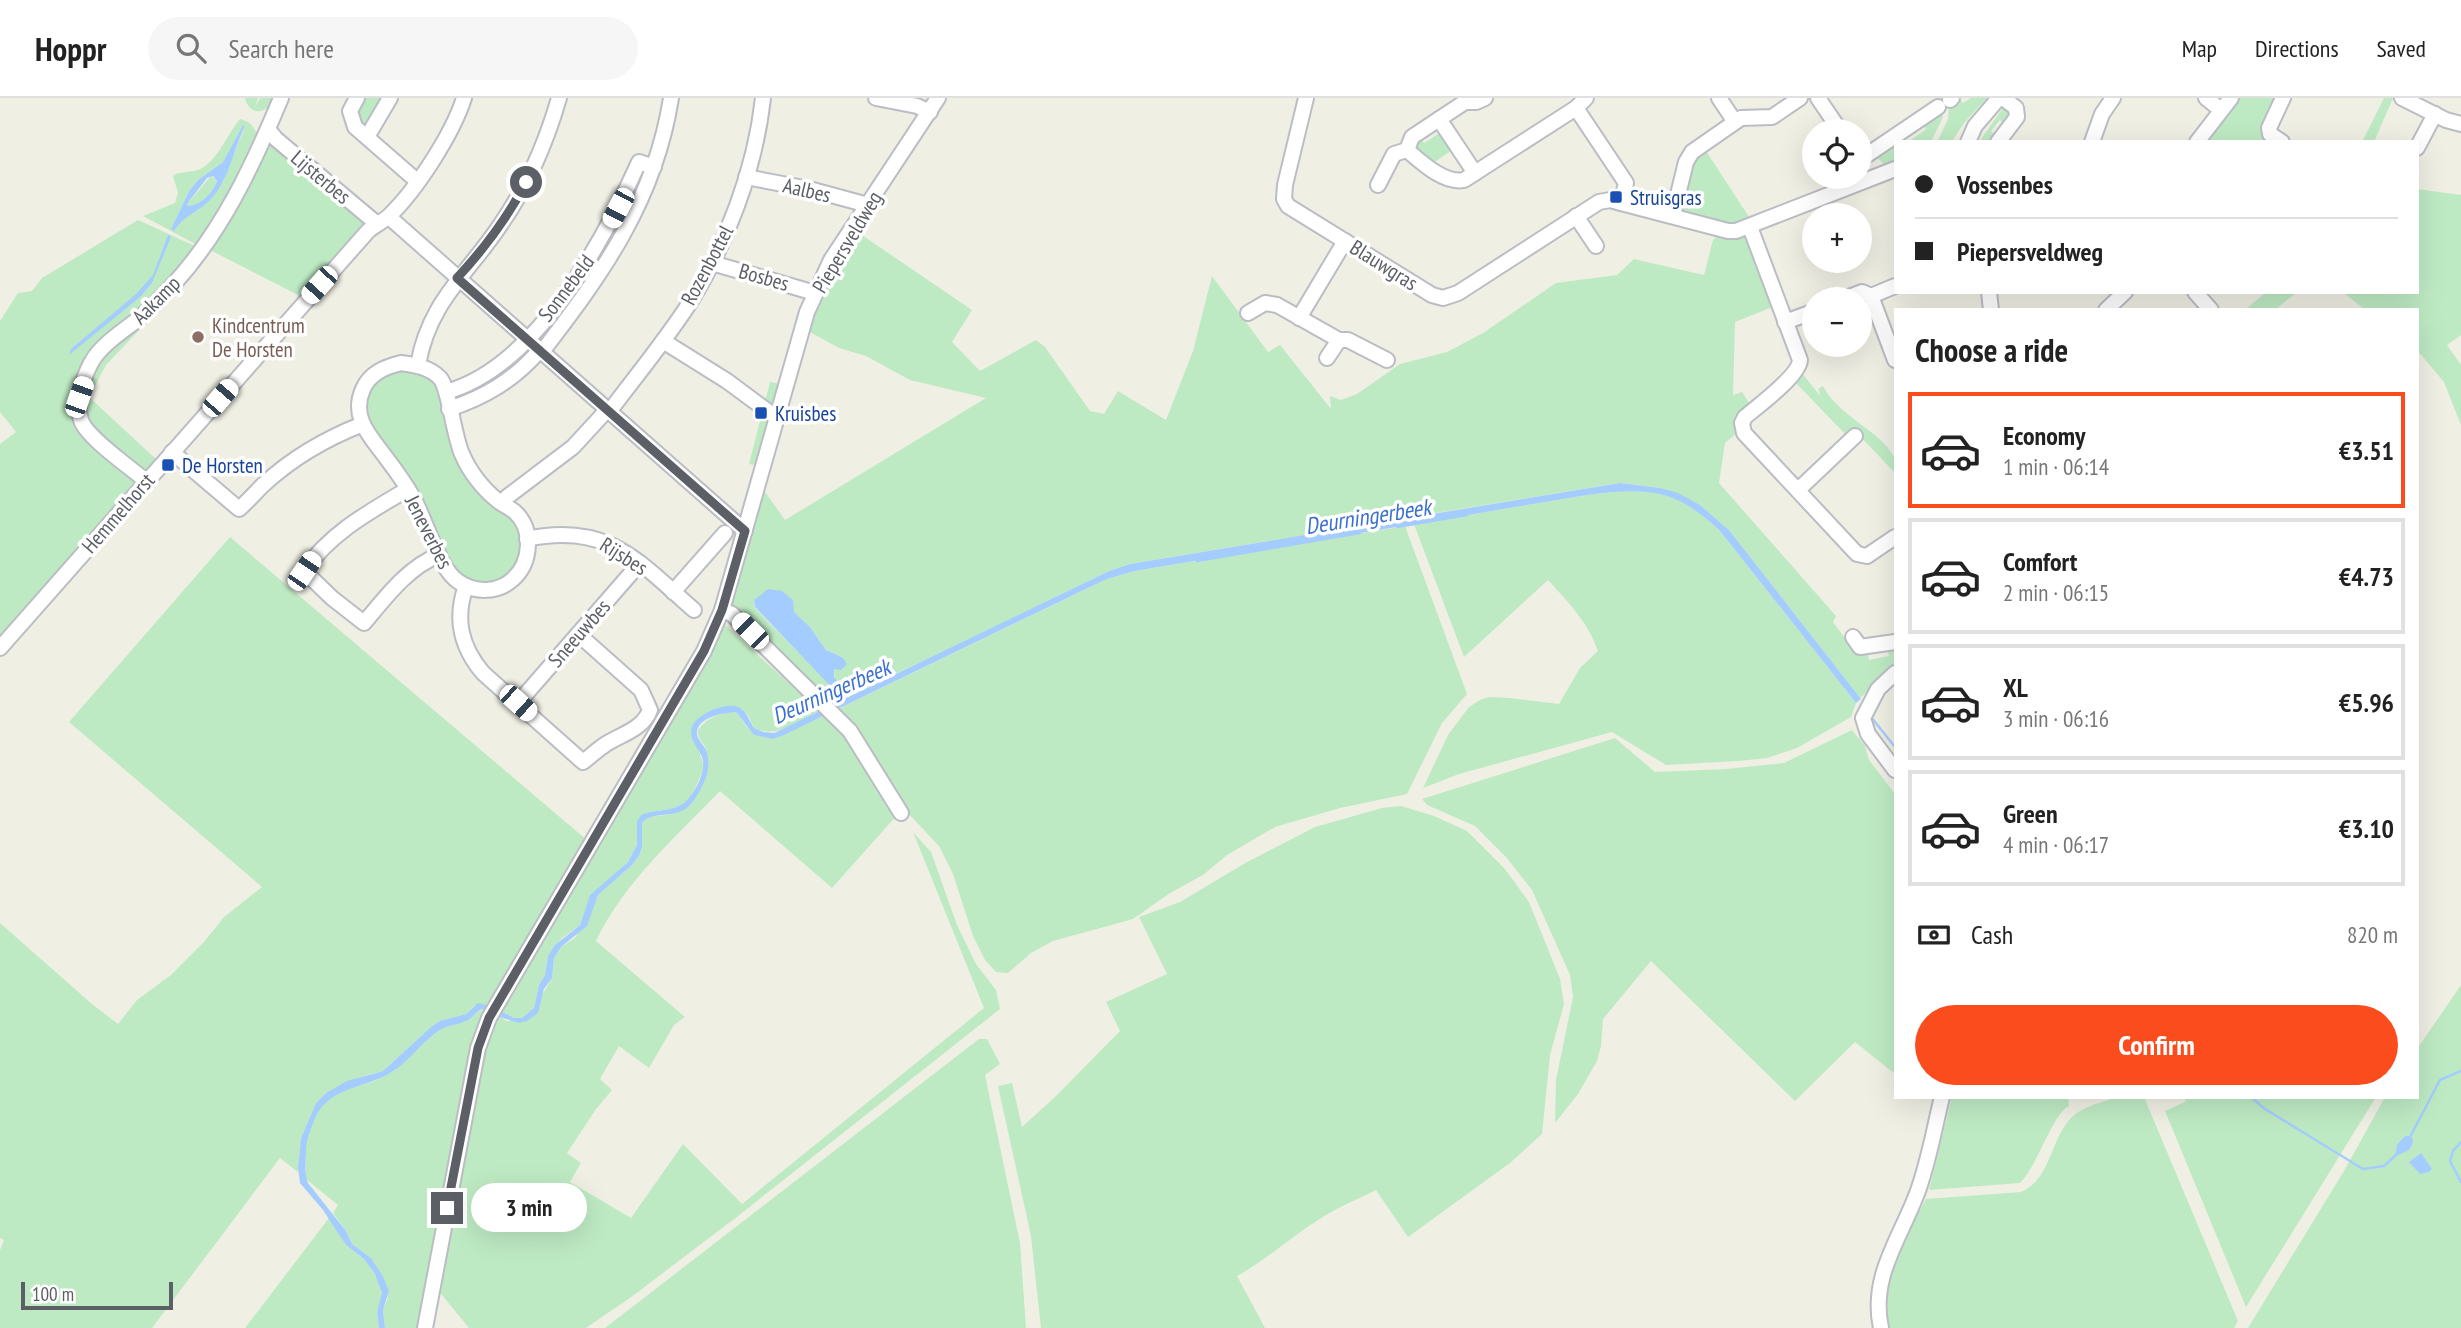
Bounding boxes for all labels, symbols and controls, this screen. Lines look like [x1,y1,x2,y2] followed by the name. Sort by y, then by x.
[148,17,638,80] search box
[35,27,106,70] text: Hoppr
[172,29,210,67] icon: search
[228,32,334,65] text: Search here
[2182,33,2217,64] text: Map
[2255,33,2339,64] text: Directions
[2377,33,2426,64] text: Saved
[1802,119,1872,357] map controls
[1802,119,1872,189] button: locate
[286,144,356,210] street label: Lijsterbes
[510,166,542,198] route start
[1957,168,2053,201] text: Vossenbes
[781,171,833,209] street label: Aalbes
[1630,184,1702,211] place label: Struisgras
[599,185,638,231] car
[806,186,888,298] street label: Piepersveldweg
[1608,189,1624,205] marker: Struisgras
[1802,203,1872,273] button: +
[675,220,739,309] street label: Rozenbottel
[1345,234,1423,296] street label: Blauwgras
[1957,235,2103,268] text: Piepersveldweg
[532,249,600,327] street label: Sonnebeld
[736,257,792,297] street label: Bosbes
[298,262,341,308] car
[126,270,186,330] street label: Aakamp
[1802,287,1872,357] button: −
[212,312,305,363] place label: Kindcentrum De Horsten
[190,329,206,345] marker: Kindcentrum De Horsten
[1915,329,2068,371] text: Choose a ride
[63,374,96,420] car
[199,375,242,421] car
[775,400,836,427] place label: Kruisbes
[753,405,769,421] marker: Kruisbes
[1919,419,1982,482] icon: car
[2003,419,2085,452] text: Economy
[2339,434,2394,467] text: €3.51
[182,452,263,479] place label: De Horsten
[2003,452,2109,481] text: 1 min · 06:14
[160,457,176,473] marker: De Horsten
[76,467,160,559] street label: Hemmelhorst
[399,490,459,573] street label: Jeneverbes
[1303,491,1436,540] water label: Deurningerbeek
[595,531,653,581] street label: Rijsbes
[1919,545,1982,608] icon: car
[2003,545,2077,578] text: Comfort
[284,548,325,594] car
[2339,560,2394,593] text: €4.73
[2003,578,2109,607] text: 2 min · 06:15
[542,593,616,673] street label: Sneeuwbes
[728,609,773,653] car
[767,651,897,730] water label: Deurningerbeek
[1919,671,1982,734] icon: car
[2003,671,2028,704] text: XL
[496,681,541,725] car
[2339,686,2394,719] text: €5.96
[2003,704,2109,733] text: 3 min · 06:16
[1919,797,1982,860] icon: car
[2003,797,2058,830] text: Green
[2339,812,2394,845] text: €3.10
[2003,830,2109,859] text: 4 min · 06:17
[1915,916,1953,954] icon: cash
[1971,918,2013,951] text: Cash
[2347,920,2398,949] text: 820 m
[1915,1005,2398,1085] button: Confirm
[472,1184,587,1232] callout: 3 min
[431,1192,463,1224] route end
[506,1193,552,1222] text: 3 min
[21,1279,173,1311] scale bar
[32,1282,74,1306] text: 100 m

